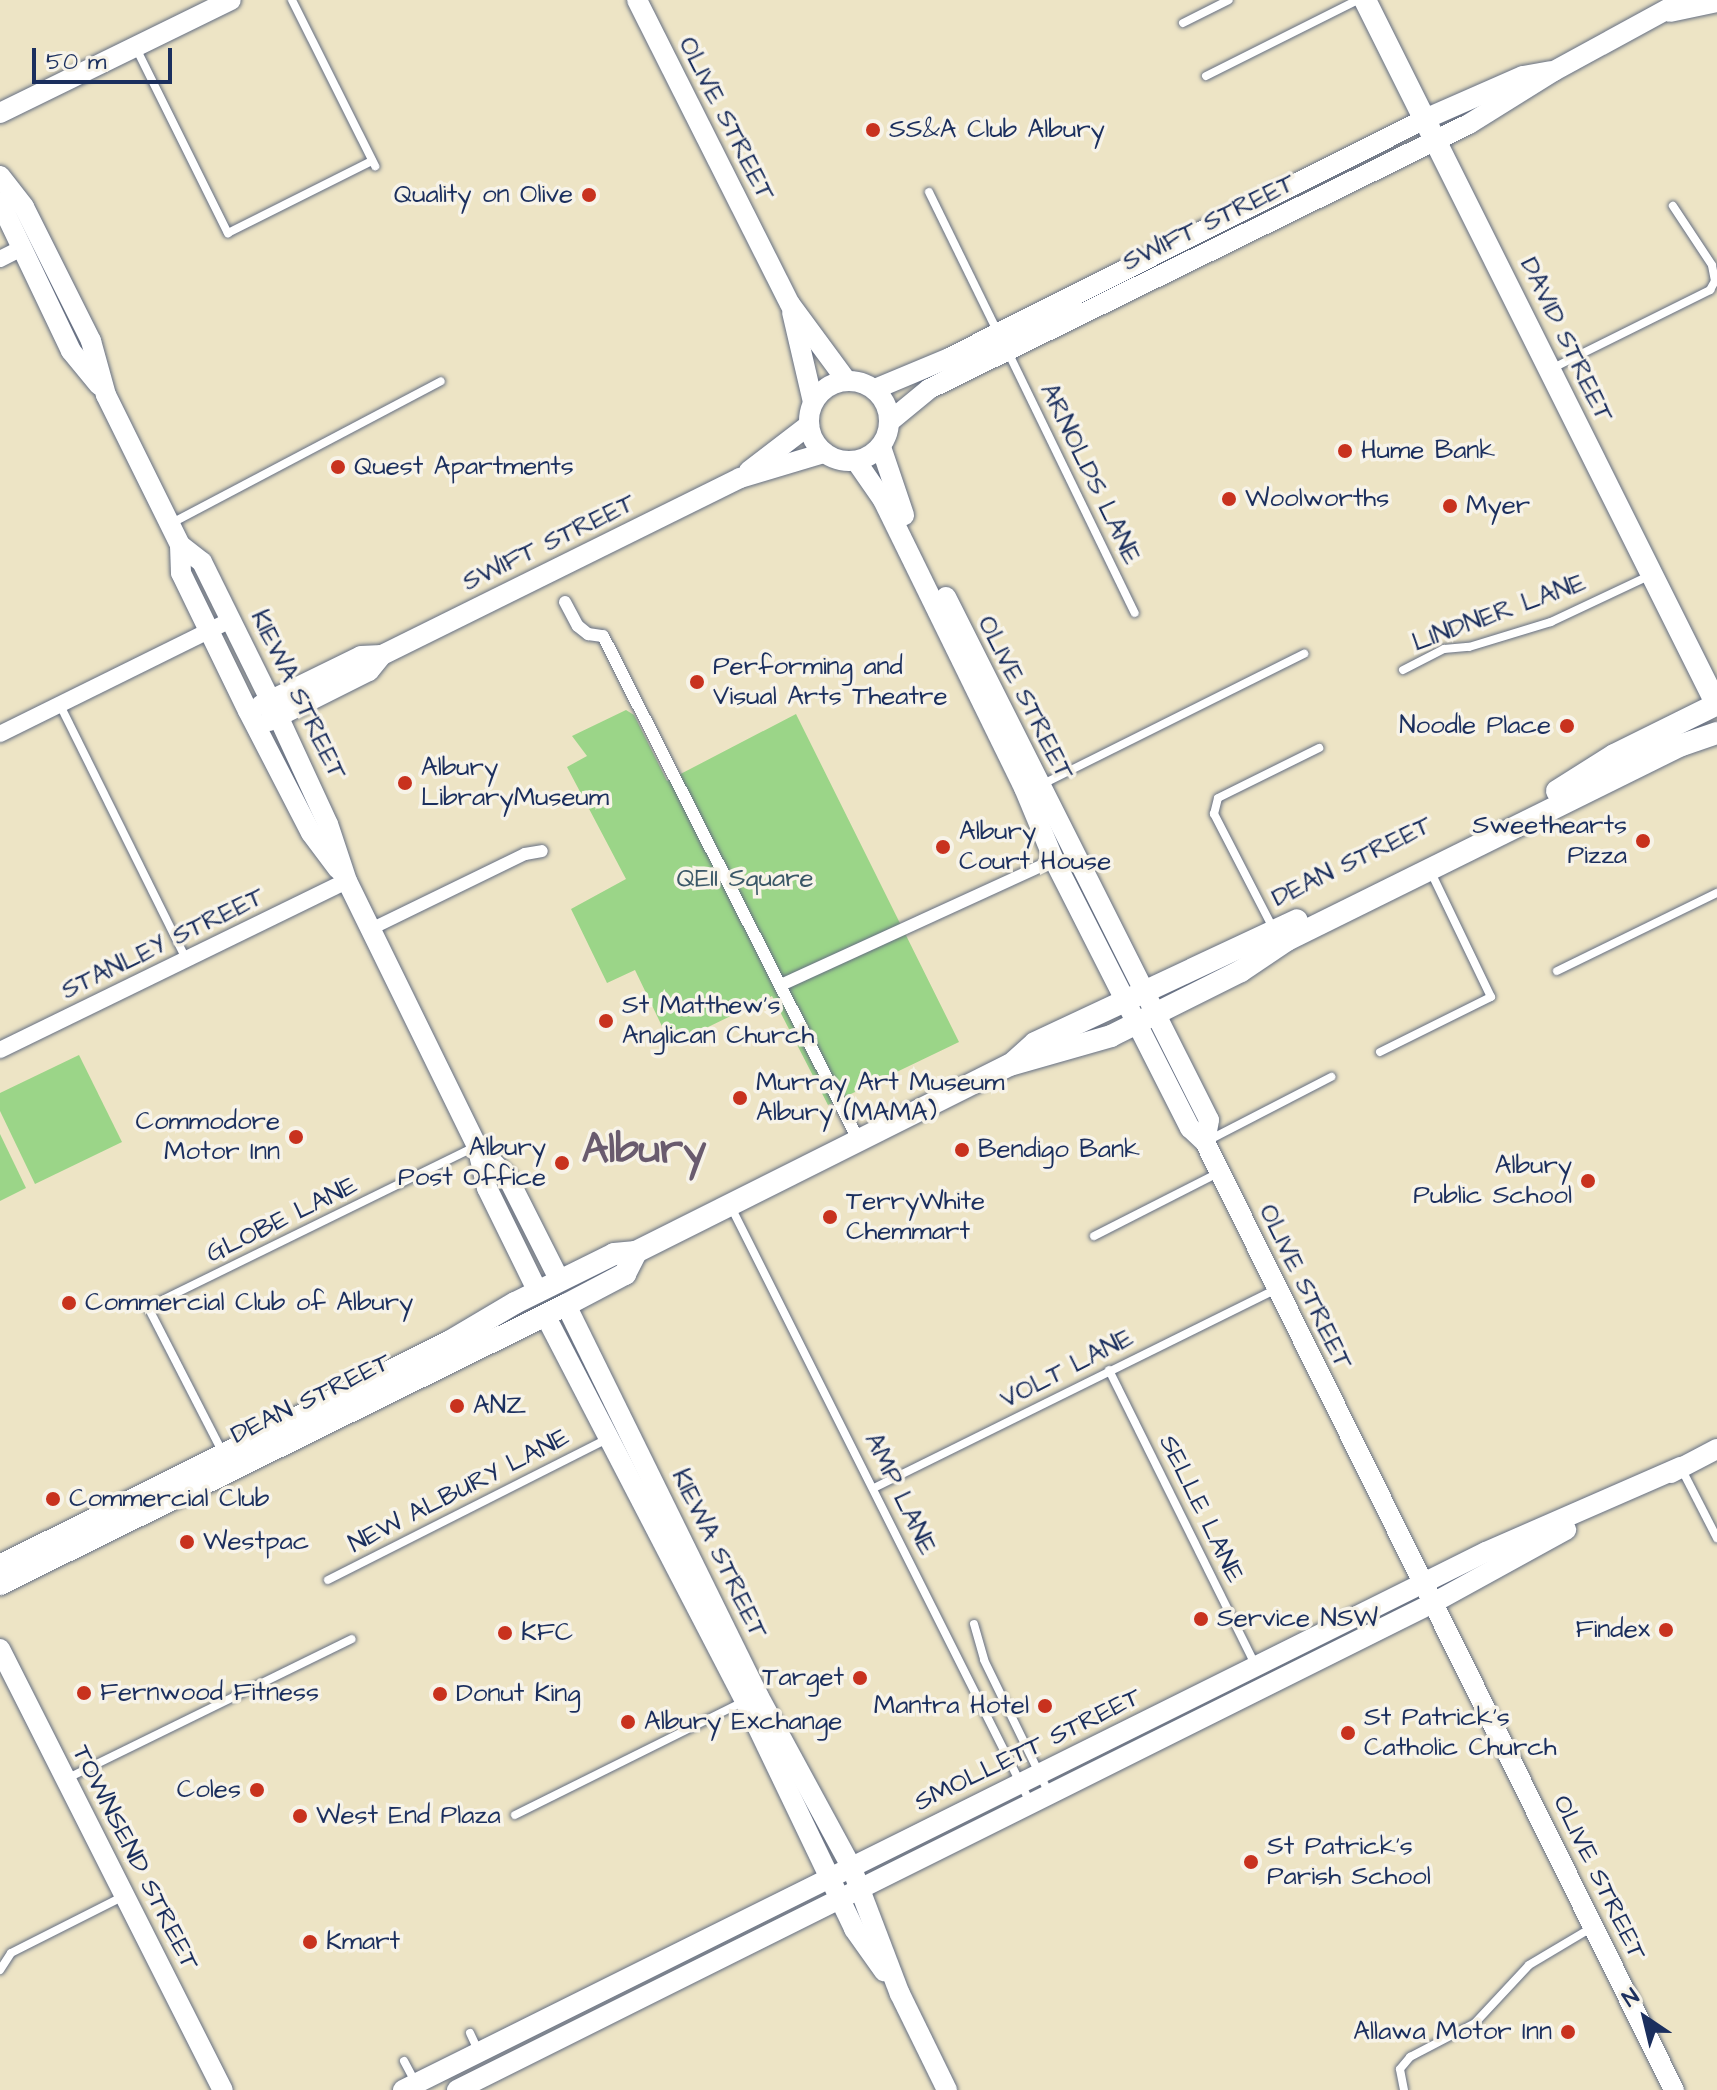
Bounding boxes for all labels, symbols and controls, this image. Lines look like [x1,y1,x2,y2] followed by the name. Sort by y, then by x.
[36,32,176,82] scale bar
[671,32,781,206] street label: OLIVE STREET
[46,45,106,79] text: 50 m
[889,114,1105,146] place label: SS&A Club Albury
[864,121,882,139] marker: SS&A Club Albury
[1118,168,1300,278] street label: SWIFT STREET
[394,179,573,211] place label: Quality on Olive
[580,186,598,204] marker: Quality on Olive
[1513,253,1619,427] street label: DAVID STREET
[1033,379,1147,569] street label: ARNOLDS LANE
[1361,435,1495,467] place label: Hume Bank
[1336,442,1354,460] marker: Hume Bank
[354,451,574,483] place label: Quest Apartments
[329,458,347,476] marker: Quest Apartments
[1245,483,1389,515] place label: Woolworths
[458,488,640,598] street label: SWIFT STREET
[1220,490,1238,508] marker: Woolworths
[1466,490,1530,522] place label: Myer
[1441,497,1459,515] marker: Myer
[1408,567,1590,659] street label: LINDNER LANE
[243,605,353,785] street label: KIEWA STREET
[970,611,1080,785] street label: OLIVE STREET
[713,651,947,712] place label: Performing and Visual Arts Theatre
[688,673,706,691] marker: Performing and Visual Arts Theatre
[1399,710,1551,742] place label: Noodle Place
[1558,717,1576,735] marker: Noodle Place
[421,752,609,814] place label: Albury LibraryMuseum
[396,774,414,792] marker: Albury LibraryMuseum
[1267,810,1437,914] street label: DEAN STREET
[1473,810,1627,872] place label: Sweethearts Pizza
[959,816,1111,878] place label: Albury Court House
[1634,832,1652,850] marker: Sweethearts Pizza
[934,838,952,856] marker: Albury Court House
[676,863,814,895] park label: QEII Square
[56,881,270,1007] street label: STANLEY STREET
[622,990,814,1052] place label: St Matthew's Anglican Church
[597,1012,615,1030] marker: St Matthew's Anglican Church
[756,1067,1004,1128] place label: Murray Art Museum Albury (MAMA)
[731,1089,749,1107] marker: Murray Art Museum Albury (MAMA)
[136,1106,280,1168] place label: Commodore Motor Inn
[582,1125,706,1175] district label: Albury
[287,1128,305,1146] marker: Commodore Motor Inn
[398,1132,546,1194] place label: Albury Post Office
[978,1134,1140,1166] place label: Bendigo Bank
[953,1141,971,1159] marker: Bendigo Bank
[1413,1150,1572,1212] place label: Albury Public School
[553,1154,571,1172] marker: Albury Post Office
[201,1170,363,1270] street label: GLOBE LANE
[1579,1172,1597,1190] marker: Albury Public School
[846,1186,985,1248] place label: TerryWhite Chemmart
[1252,1199,1358,1375] street label: OLIVE STREET
[821,1208,839,1226] marker: TerryWhite Chemmart
[85,1287,413,1319] place label: Commercial Club of Albury
[60,1294,78,1312] marker: Commercial Club of Albury
[995,1322,1139,1416] street label: VOLT LANE
[226,1347,396,1451] street label: DEAN STREET
[473,1390,526,1422] place label: ANZ
[448,1397,466,1415] marker: ANZ
[343,1422,575,1560] street label: NEW ALBURY LANE
[857,1428,943,1560] street label: AMP LANE
[1152,1430,1250,1588] street label: SELLE LANE
[664,1464,774,1644] street label: KIEWA STREET
[69,1483,269,1515] place label: Commercial Club
[44,1490,62,1508] marker: Commercial Club
[203,1526,309,1558] place label: Westpac
[178,1533,196,1551] marker: Westpac
[1217,1603,1378,1635] place label: Service NSW
[1192,1610,1210,1628] marker: Service NSW
[1575,1614,1650,1646] place label: Findex
[521,1617,573,1649] place label: KFC
[1657,1621,1675,1639] marker: Findex
[496,1624,514,1642] marker: KFC
[762,1662,844,1694] place label: Target
[851,1669,869,1687] marker: Target
[100,1677,319,1709] place label: Fernwood Fitness
[456,1678,581,1710] place label: Donut King
[910,1682,1146,1818] street label: SMOLLETT STREET
[75,1684,93,1702] marker: Fernwood Fitness
[431,1685,449,1703] marker: Donut King
[874,1690,1029,1722] place label: Mantra Hotel
[1036,1697,1054,1715] marker: Mantra Hotel
[1364,1702,1557,1764] place label: St Patrick's Catholic Church
[644,1706,842,1738] place label: Albury Exchange
[619,1713,637,1731] marker: Albury Exchange
[1339,1724,1357,1742] marker: St Patrick's Catholic Church
[65,1740,205,1976] street label: TOWNSEND STREET
[177,1774,241,1806] place label: Coles
[248,1781,266,1799] marker: Coles
[1546,1790,1652,1966] street label: OLIVE STREET
[316,1800,501,1832] place label: West End Plaza
[291,1807,309,1825] marker: West End Plaza
[1267,1831,1431,1892] place label: St Patrick's Parish School
[1242,1853,1260,1871] marker: St Patrick's Parish School
[326,1926,400,1958] place label: Kmart
[301,1933,319,1951] marker: Kmart
[1605,1978,1685,2058] north arrow
[1616,1981,1645,2015] text: N
[1353,2016,1552,2048] place label: Allawa Motor Inn
[1559,2023,1577,2041] marker: Allawa Motor Inn

